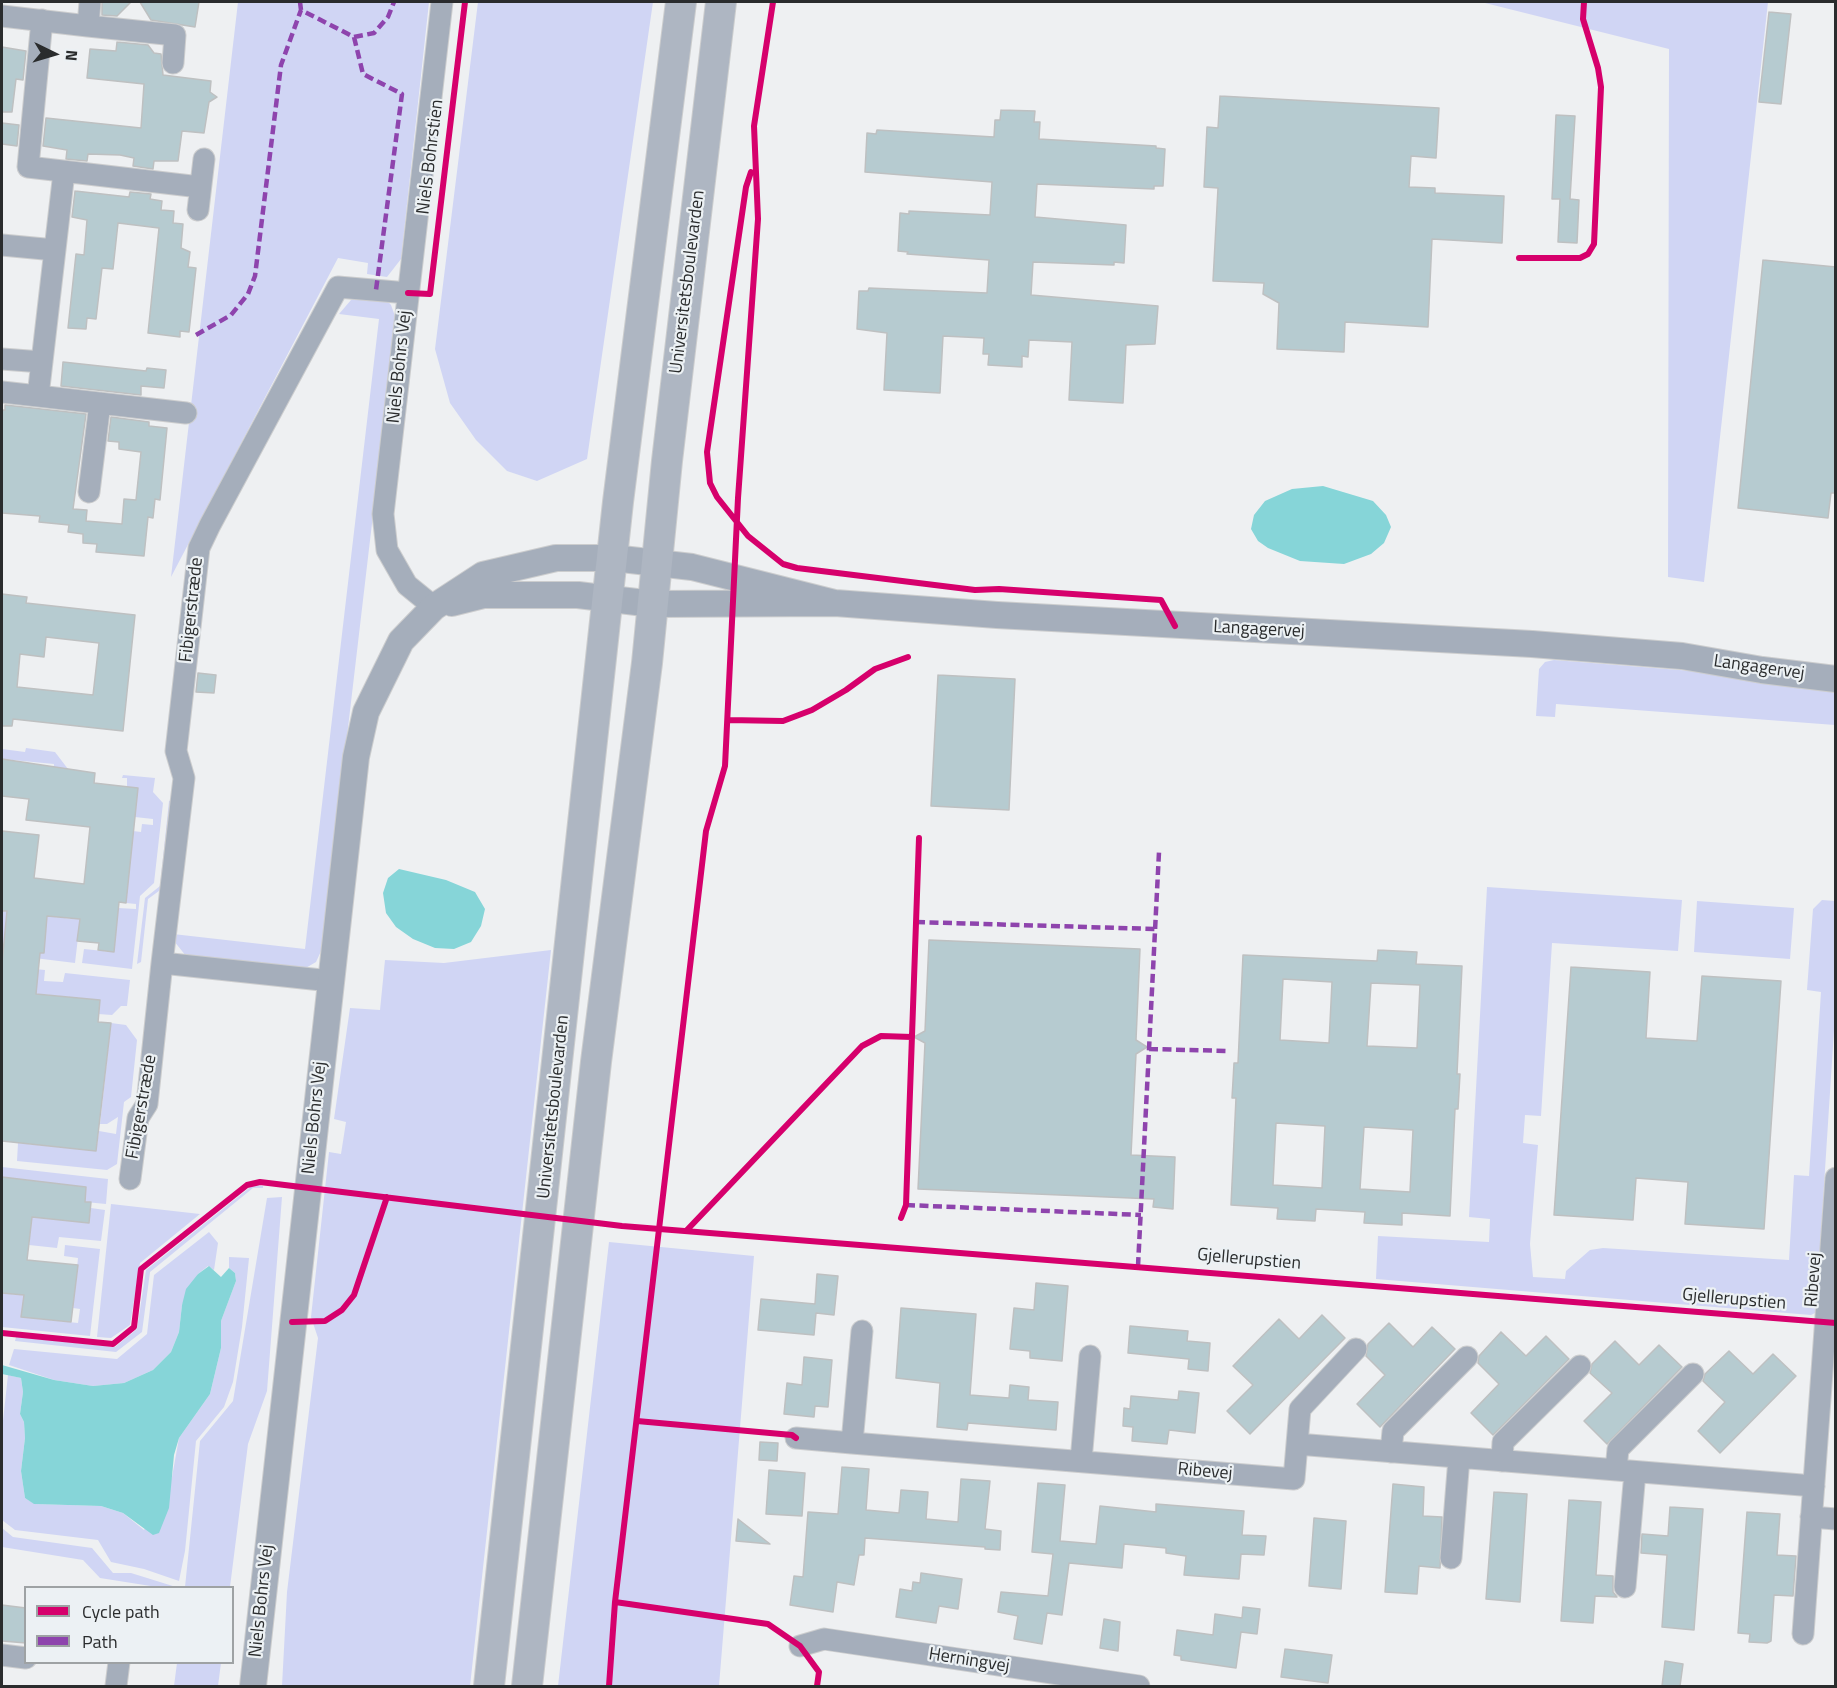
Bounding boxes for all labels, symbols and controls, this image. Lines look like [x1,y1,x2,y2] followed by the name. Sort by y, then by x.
[24,24,84,84] north arrow
[59,49,84,62] text: N
[413,98,449,216] street label: Niels Bohrstien
[666,189,710,375] street label: Universitetsboulevarden
[383,309,417,425] street label: Niels Bohrs Vej
[176,556,208,664] street label: Fibigerstræde
[1213,617,1305,643] street label: Langagervej
[1712,651,1806,685] street label: Langagervej
[534,1014,574,1200] street label: Universitetsboulevarden
[122,1053,162,1161] street label: Fibigerstræde
[298,1060,332,1176] street label: Niels Bohrs Vej
[1196,1245,1302,1275] street label: Gjellerupstien
[1801,1252,1827,1308] street label: Ribevej
[1681,1285,1787,1315] street label: Gjellerupstien
[1177,1459,1233,1485] street label: Ribevej
[245,1543,279,1659] street label: Niels Bohrs Vej
[24,1586,234,1664] legend
[82,1598,160,1625] text: Cycle path
[82,1628,118,1655] text: Path
[927,1644,1011,1678] street label: Herningvej

